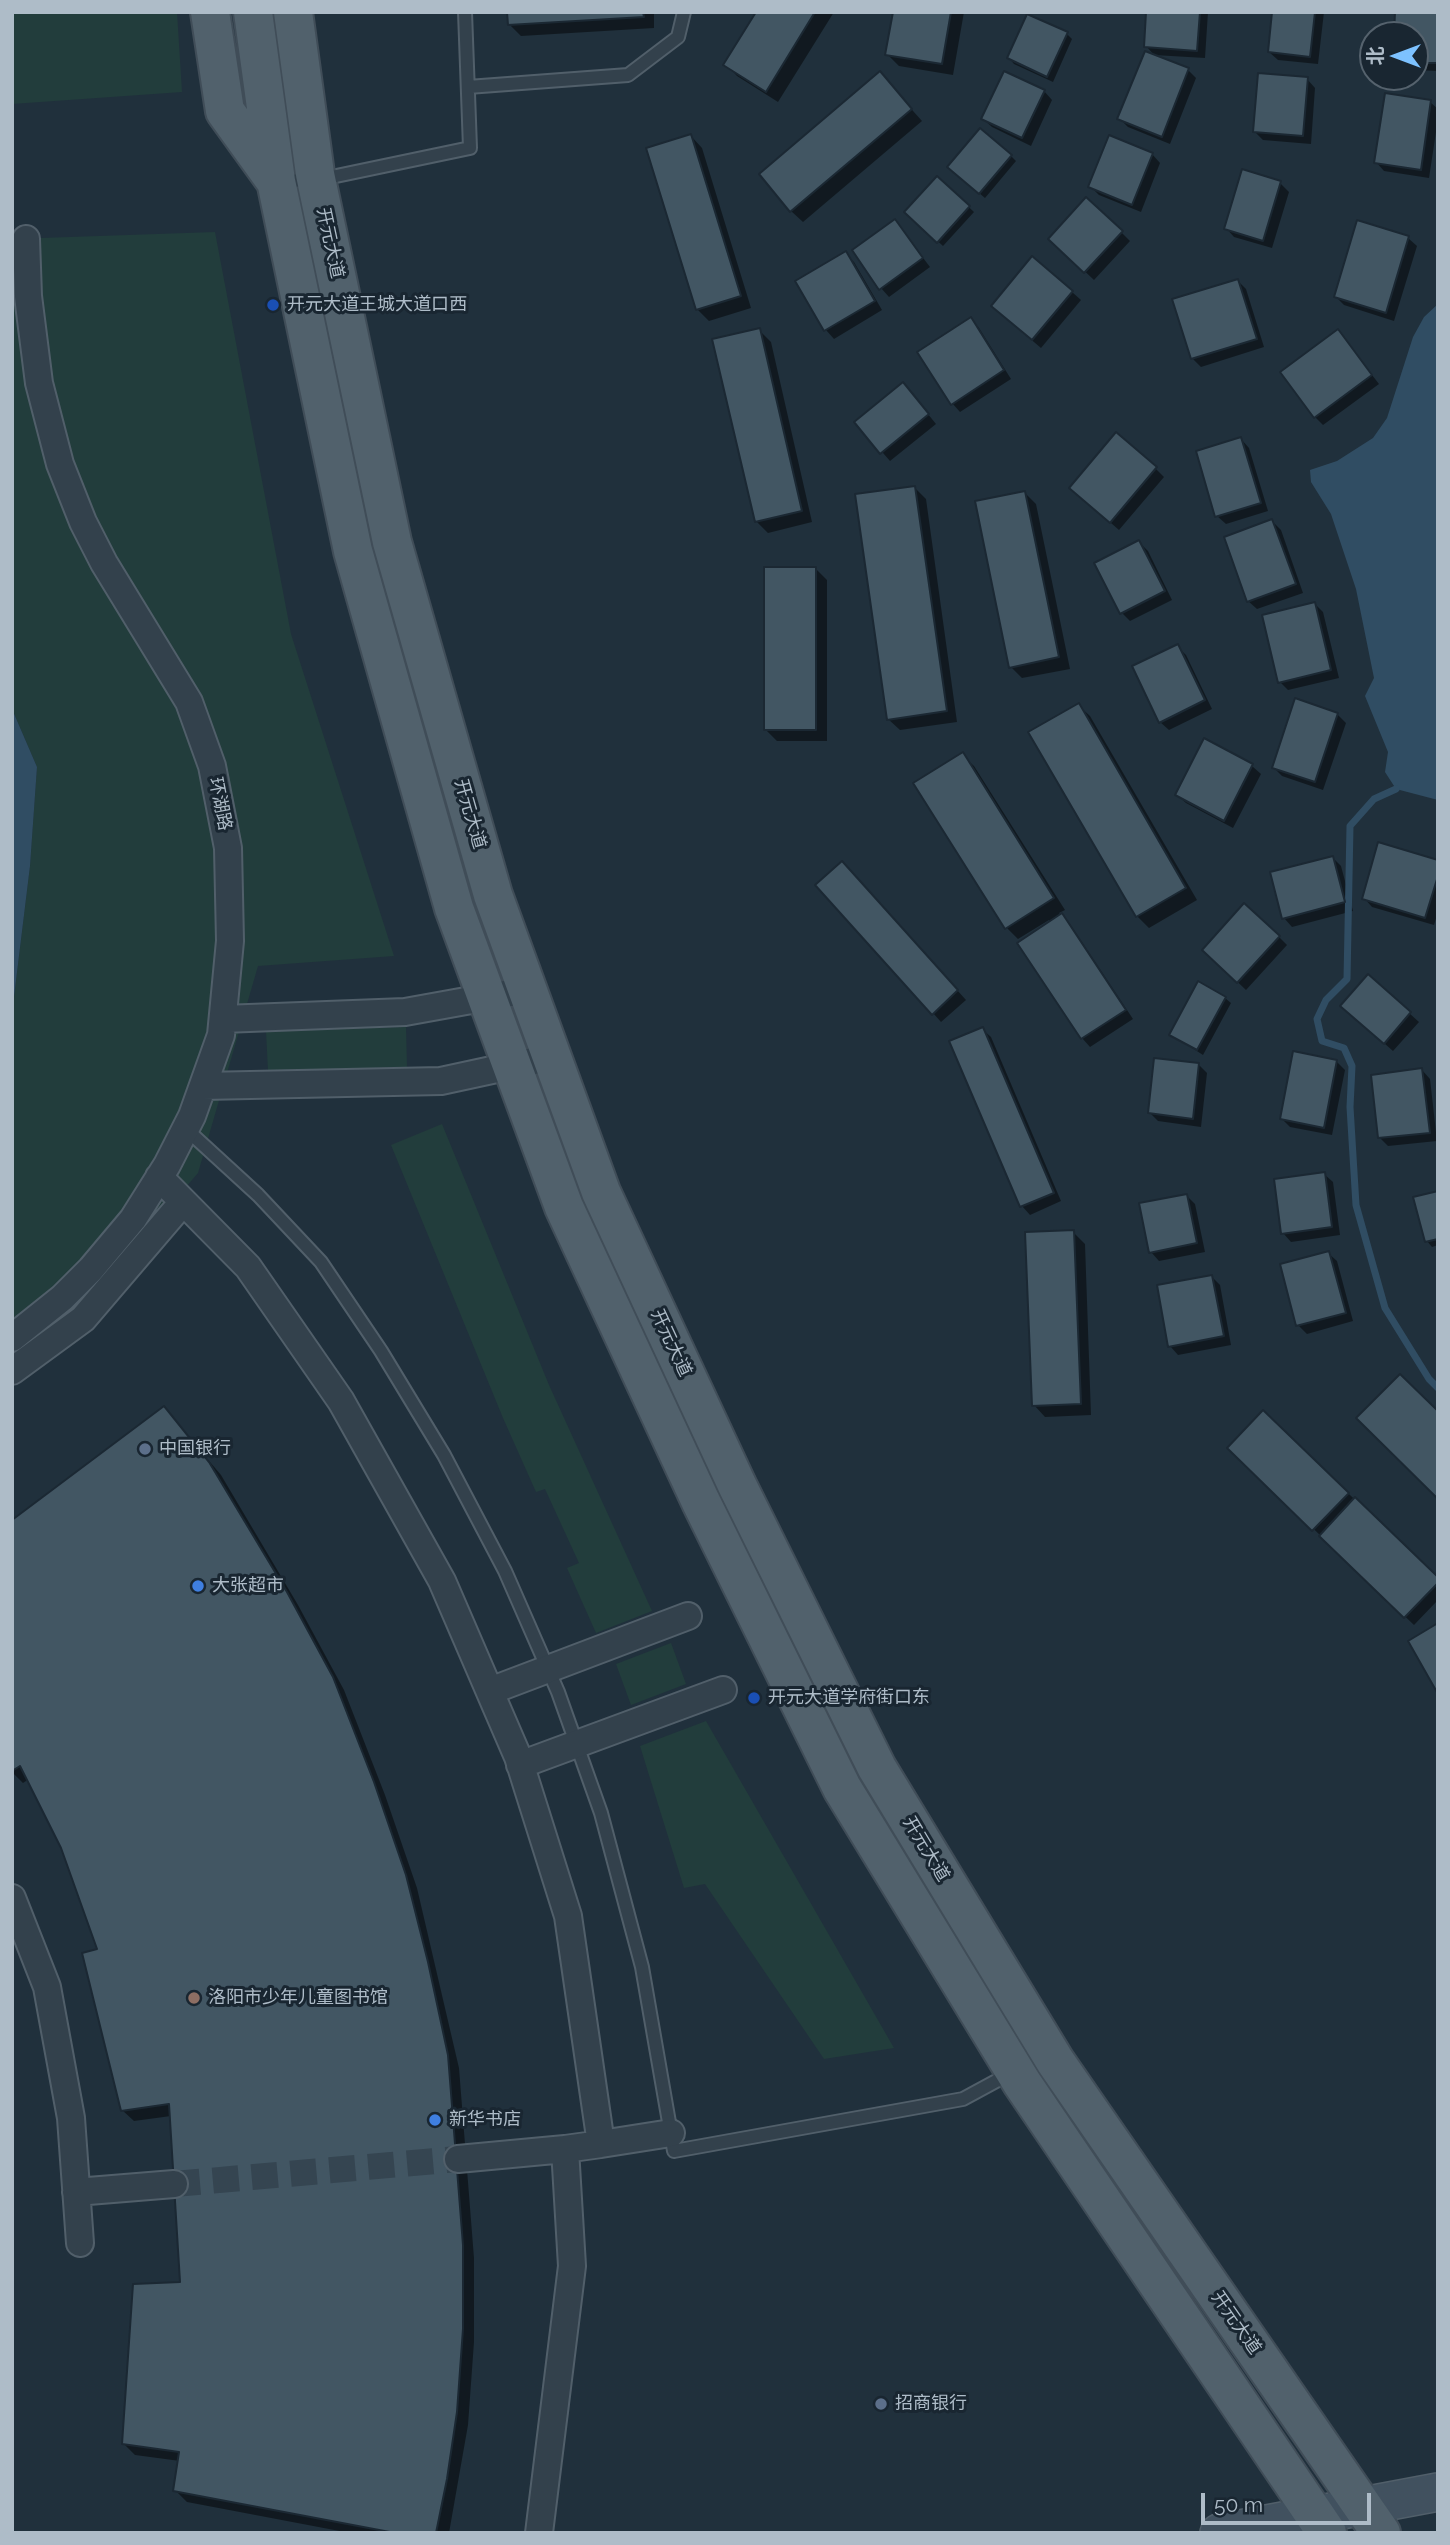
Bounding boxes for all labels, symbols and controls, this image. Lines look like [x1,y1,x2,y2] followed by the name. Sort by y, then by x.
[1359,21,1429,91] north arrow
[1364,47,1386,66] text: 北
[312,206,348,280] street label: 开元大道
[287,294,467,316] place label: 开元大道王城大道口西
[265,297,281,313] marker: 开元大道王城大道口西
[204,775,236,833] street label: 环湖路
[450,776,490,852] street label: 开元大道
[646,1306,696,1380] street label: 开元大道
[159,1438,231,1460] place label: 中国银行
[137,1441,153,1457] marker: 中国银行
[212,1575,284,1597] place label: 大张超市
[190,1578,206,1594] marker: 大张超市
[768,1687,930,1709] place label: 开元大道学府街口东
[746,1690,762,1706] marker: 开元大道学府街口东
[898,1813,954,1885] street label: 开元大道
[208,1987,388,2009] place label: 洛阳市少年儿童图书馆
[186,1990,202,2006] marker: 洛阳市少年儿童图书馆
[449,2109,521,2131] place label: 新华书店
[427,2112,443,2128] marker: 新华书店
[1207,2287,1265,2359] street label: 开元大道
[895,2393,967,2415] place label: 招商银行
[873,2396,889,2412] marker: 招商银行
[1205,2478,1375,2522] scale bar
[1214,2492,1263,2517] text: 50 m

